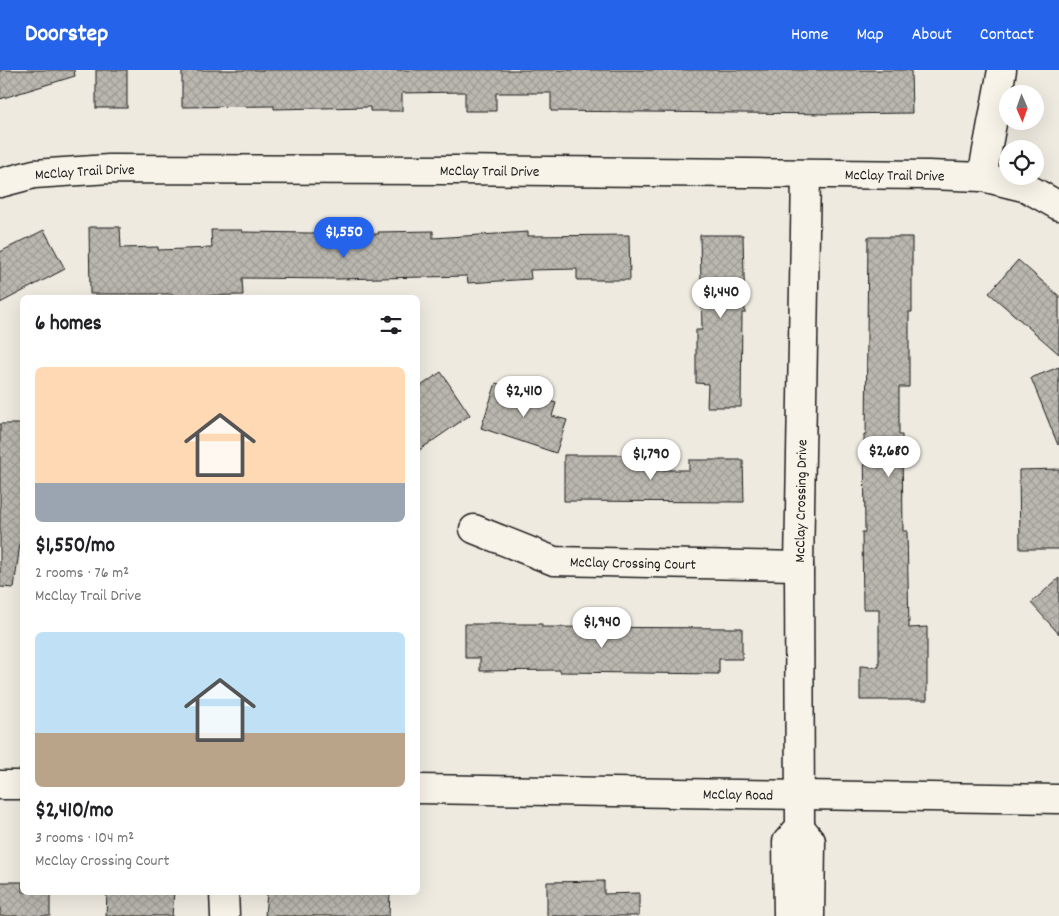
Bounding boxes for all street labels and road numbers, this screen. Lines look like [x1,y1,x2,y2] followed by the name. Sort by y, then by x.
[34,160,135,187] street label: McClay Trail Drive
[440,161,540,184] street label: McClay Trail Drive
[845,165,945,189] street label: McClay Trail Drive
[790,439,814,563] street label: McClay Crossing Drive
[569,552,697,577] street label: McClay Crossing Court
[703,784,773,808] street label: McClay Road

